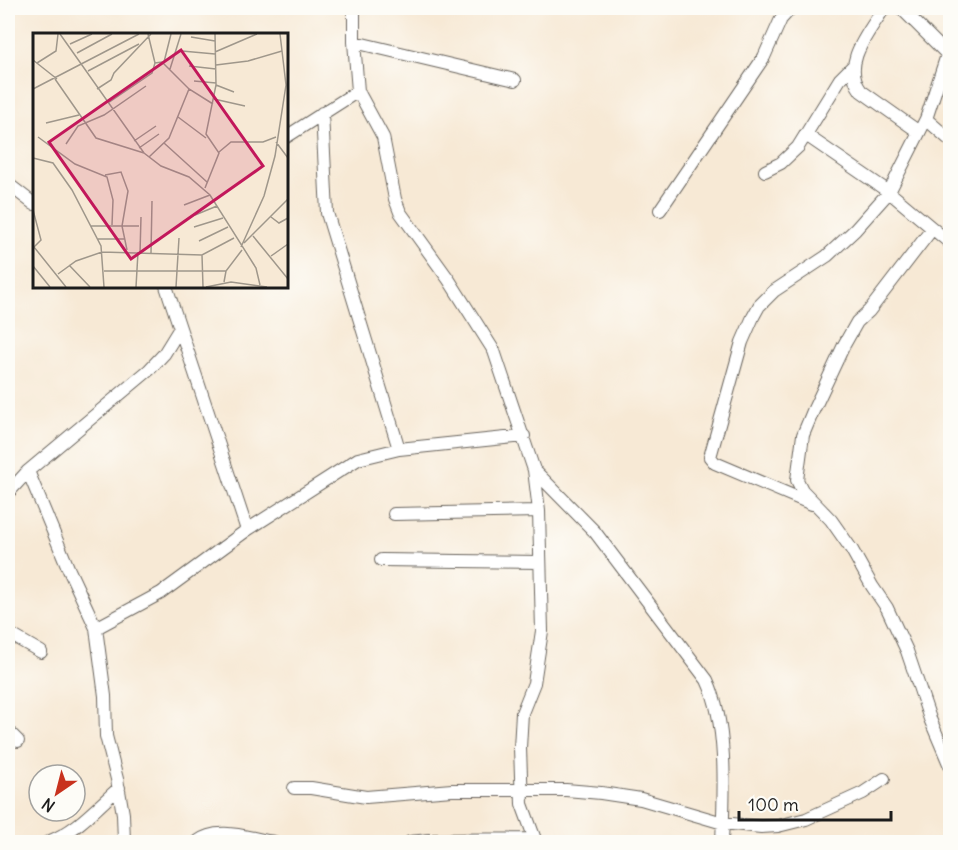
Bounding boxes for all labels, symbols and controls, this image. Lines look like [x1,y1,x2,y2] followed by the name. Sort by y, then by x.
[33,33,288,288] inset map
[27,763,87,823] north arrow
[739,784,890,822] scale bar
[748,793,799,816] text: 100 m
[38,794,59,817] text: N

